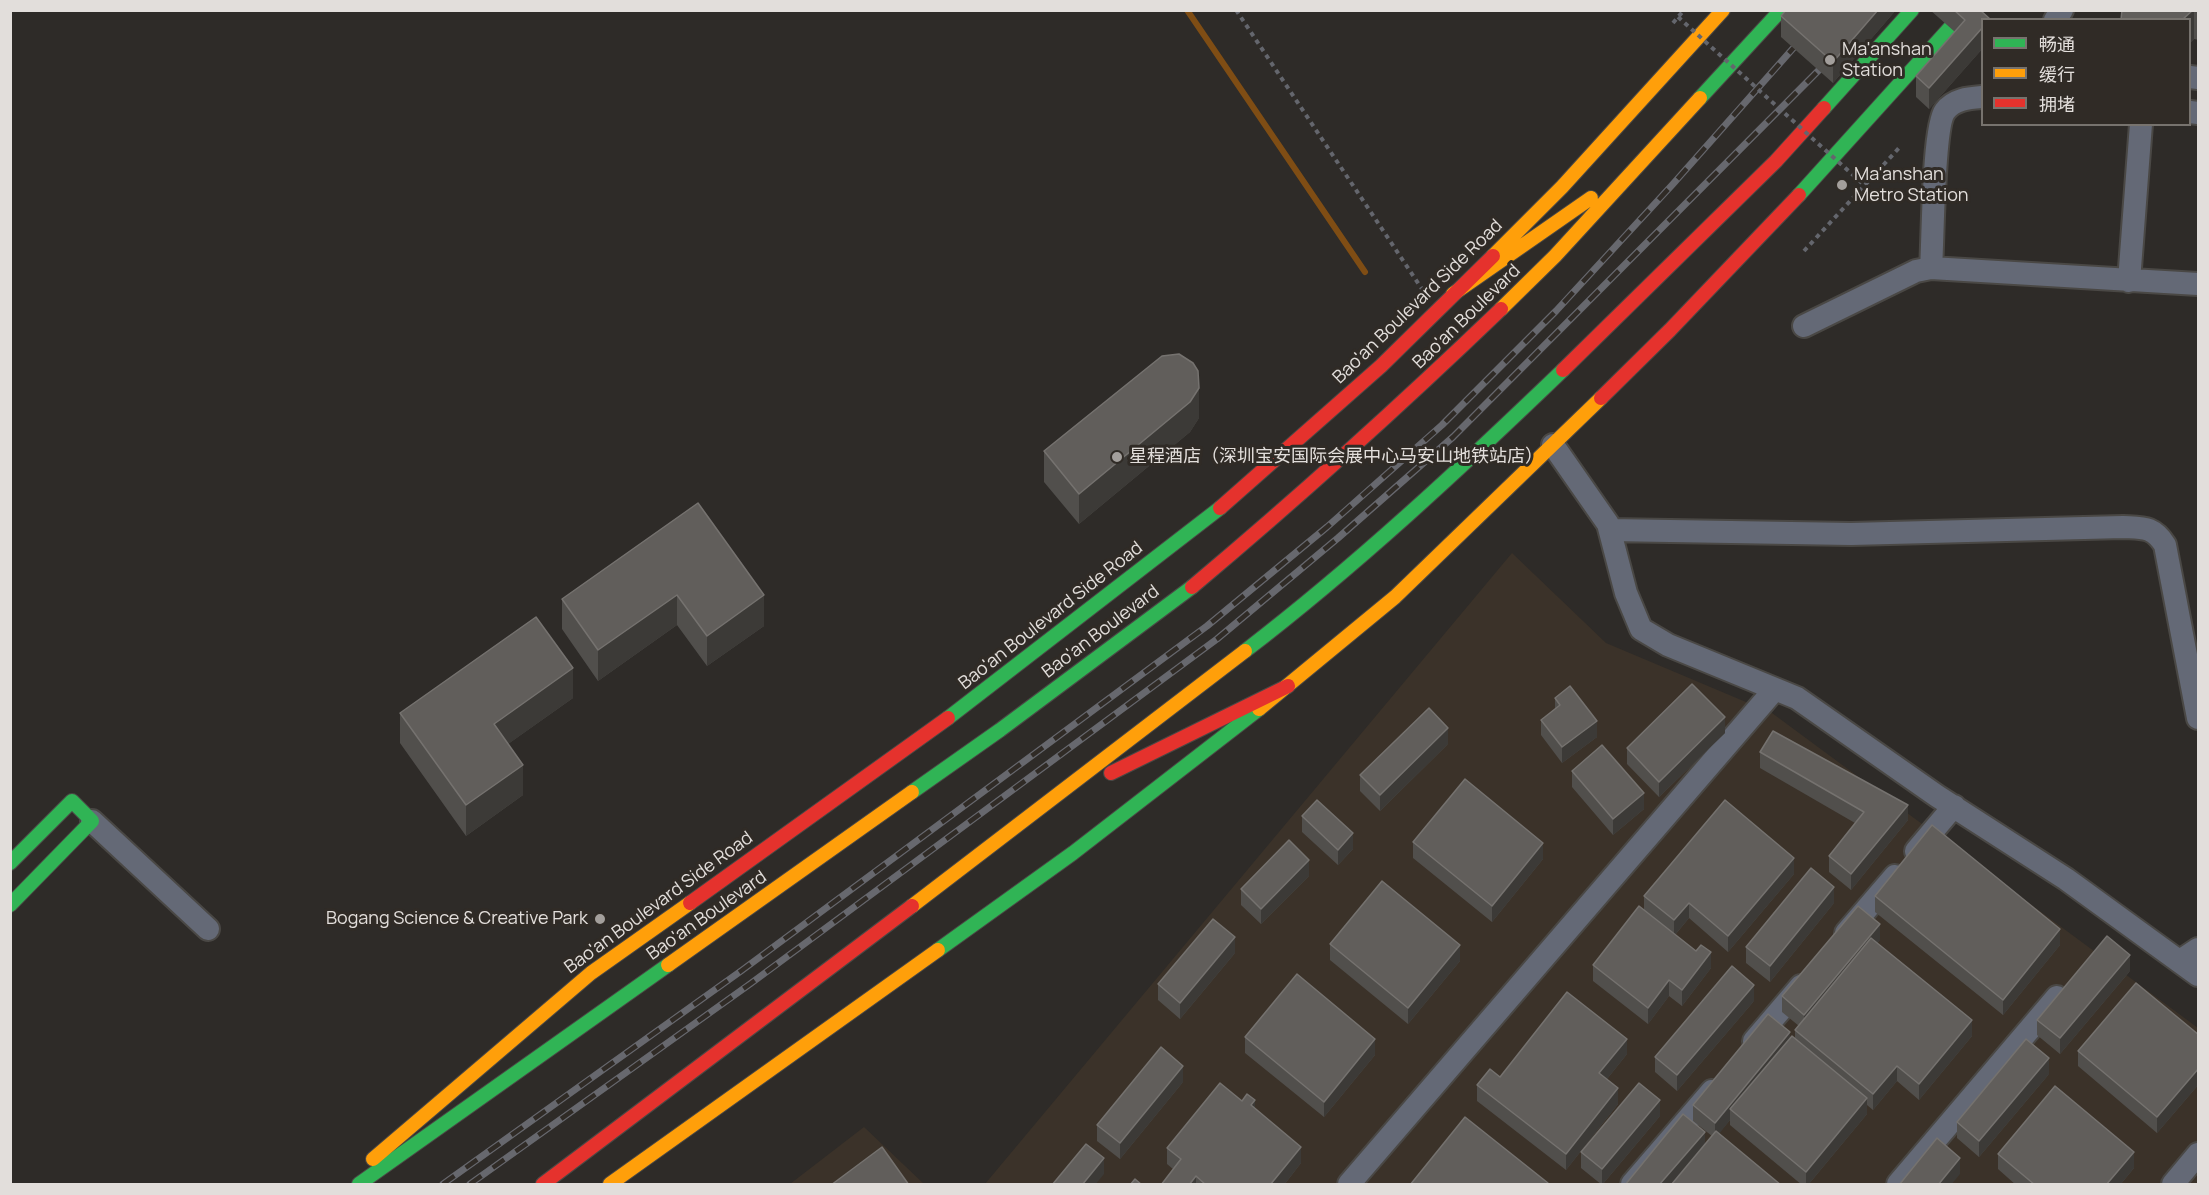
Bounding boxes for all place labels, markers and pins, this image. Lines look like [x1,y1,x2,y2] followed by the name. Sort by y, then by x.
[1842,39,1932,82] place label: Ma'anshan Station
[1823,53,1837,67] marker: Ma'anshan Station
[1854,164,1968,207] place label: Ma'anshan Metro Station
[1835,178,1849,192] marker: Ma'anshan Metro Station
[1129,446,1543,468] place label: 星程酒店（深圳宝安国际会展中心马安山地铁站店）
[1110,450,1124,464] marker: 星程酒店（深圳宝安国际会展中心马安山地铁站店）
[326,908,588,930] place label: Bogang Science & Creative Park
[593,912,607,926] marker: Bogang Science & Creative Park

